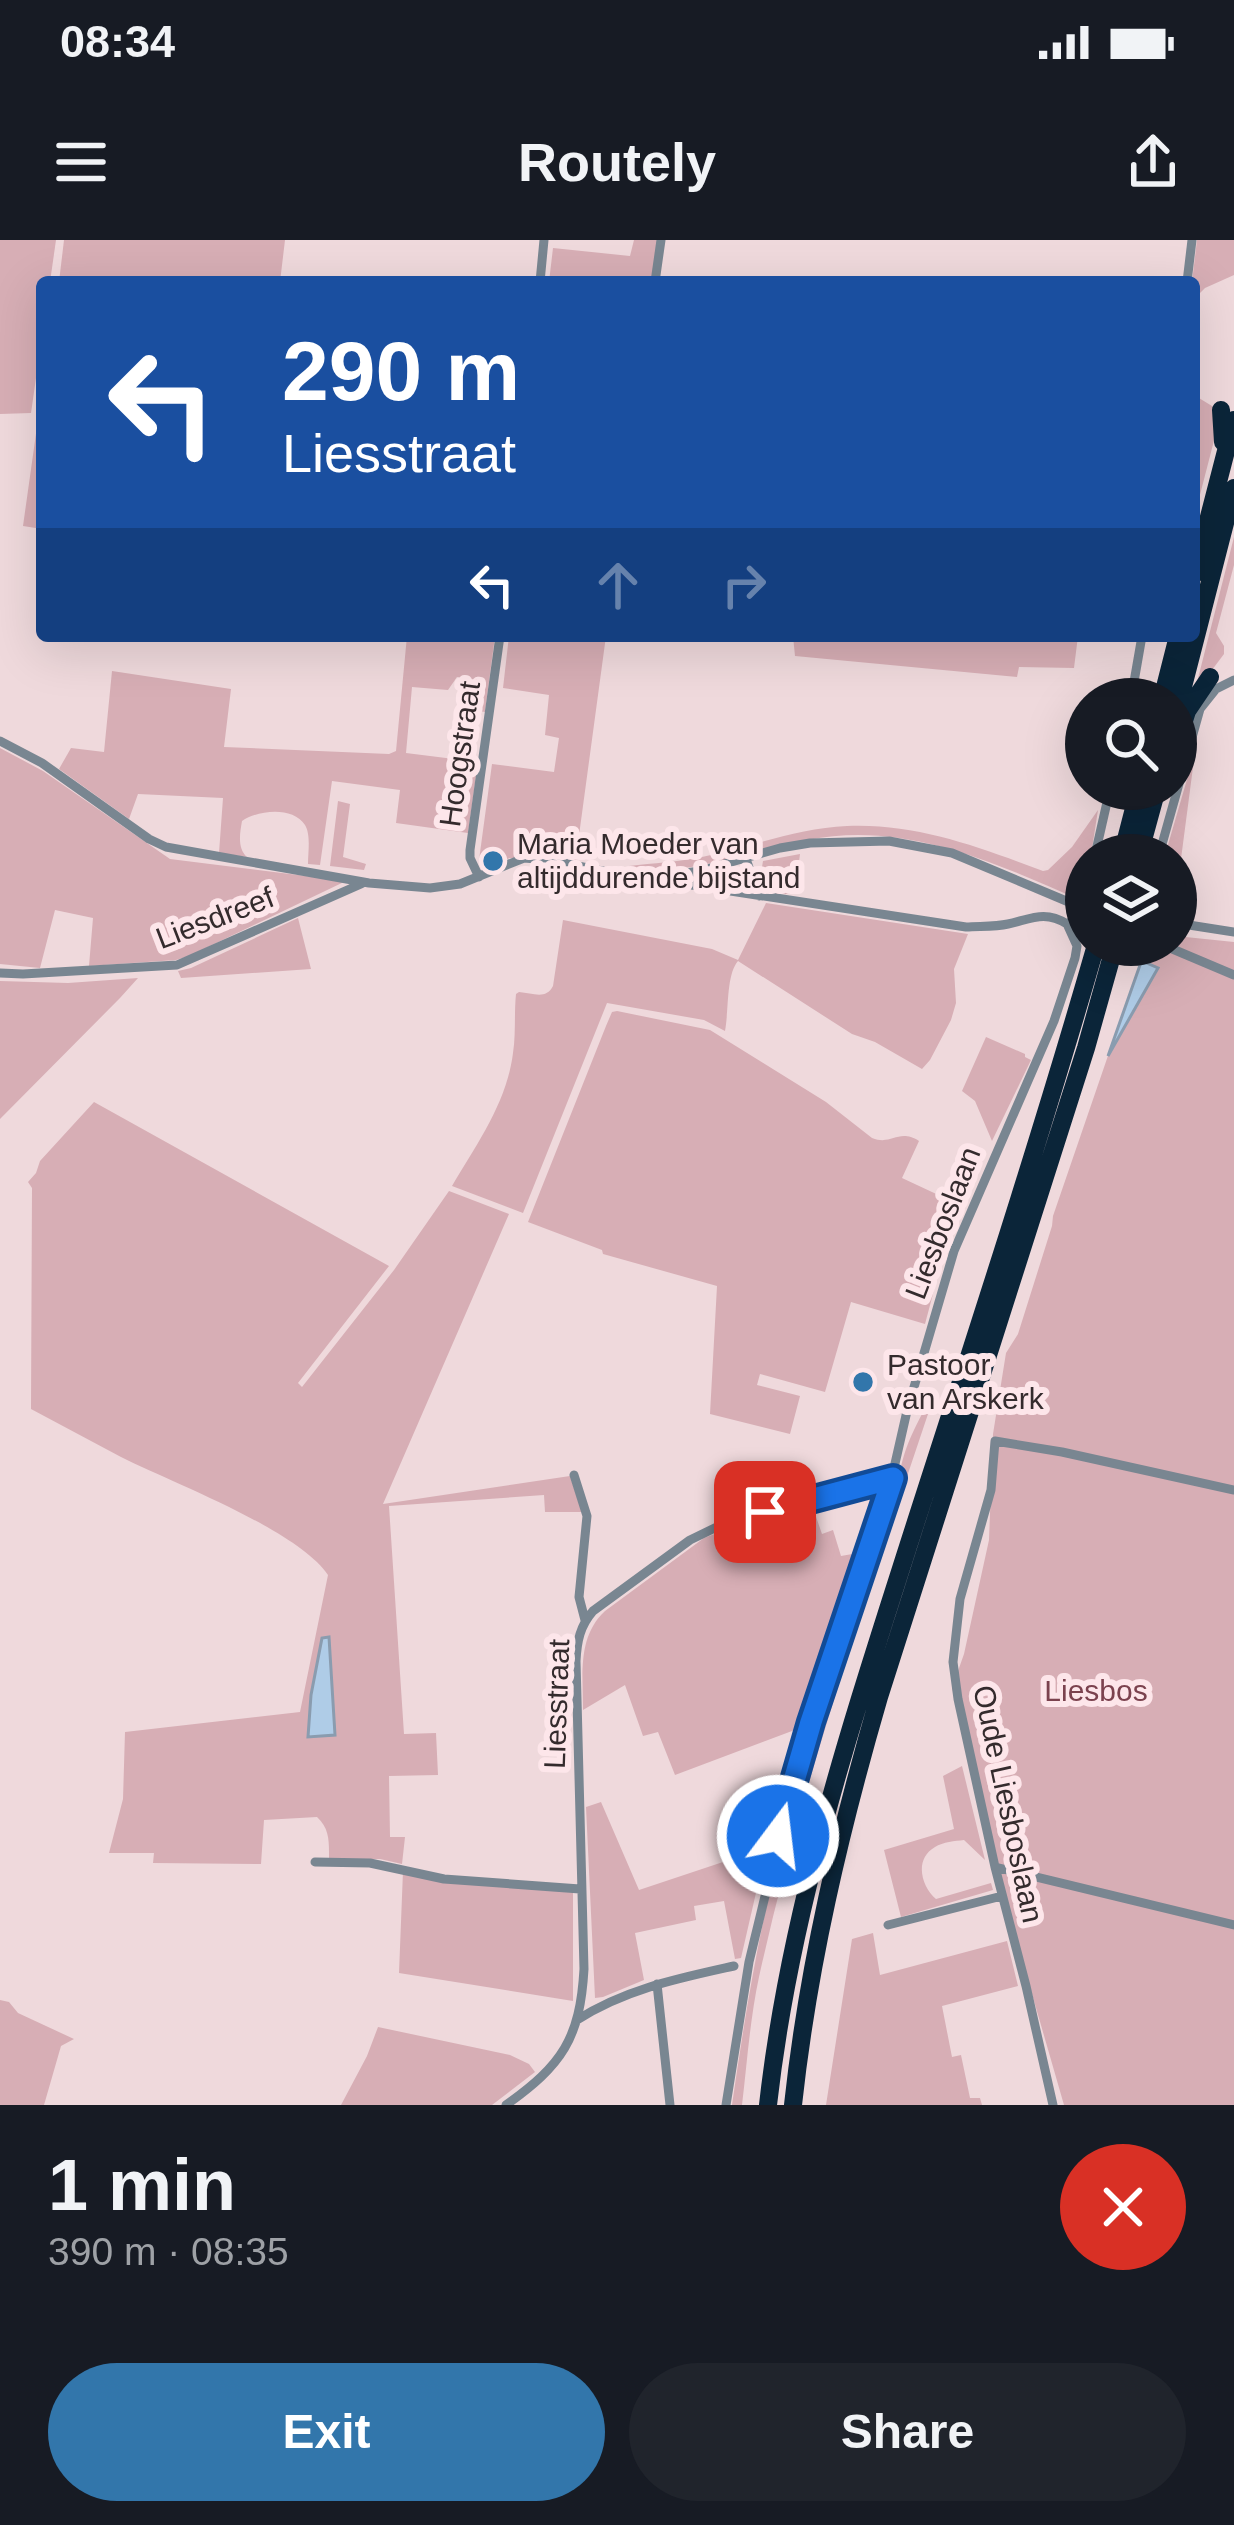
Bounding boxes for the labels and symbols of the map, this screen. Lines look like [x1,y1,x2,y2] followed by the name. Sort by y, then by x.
[433,678,486,829] street label: Hoogstraat
[517,827,801,894] place label: Maria Moeder van altijddurende bijstand
[480,848,506,874] marker: Maria Moeder van altijddurende bijstand
[151,880,279,955] street label: Liesdreef
[898,1142,987,1303] street label: Liesboslaan
[887,1348,1045,1415] place label: Pastoor van Arskerk
[850,1369,876,1395] marker: Pastoor van Arskerk
[714,1461,816,1563] pin
[538,1638,575,1770] street label: Liesstraat
[1044,1674,1148,1707] park label: Liesbos
[967,1682,1050,1926] street label: Oude Liesboslaan
[715,1773,841,1899] position arrow

